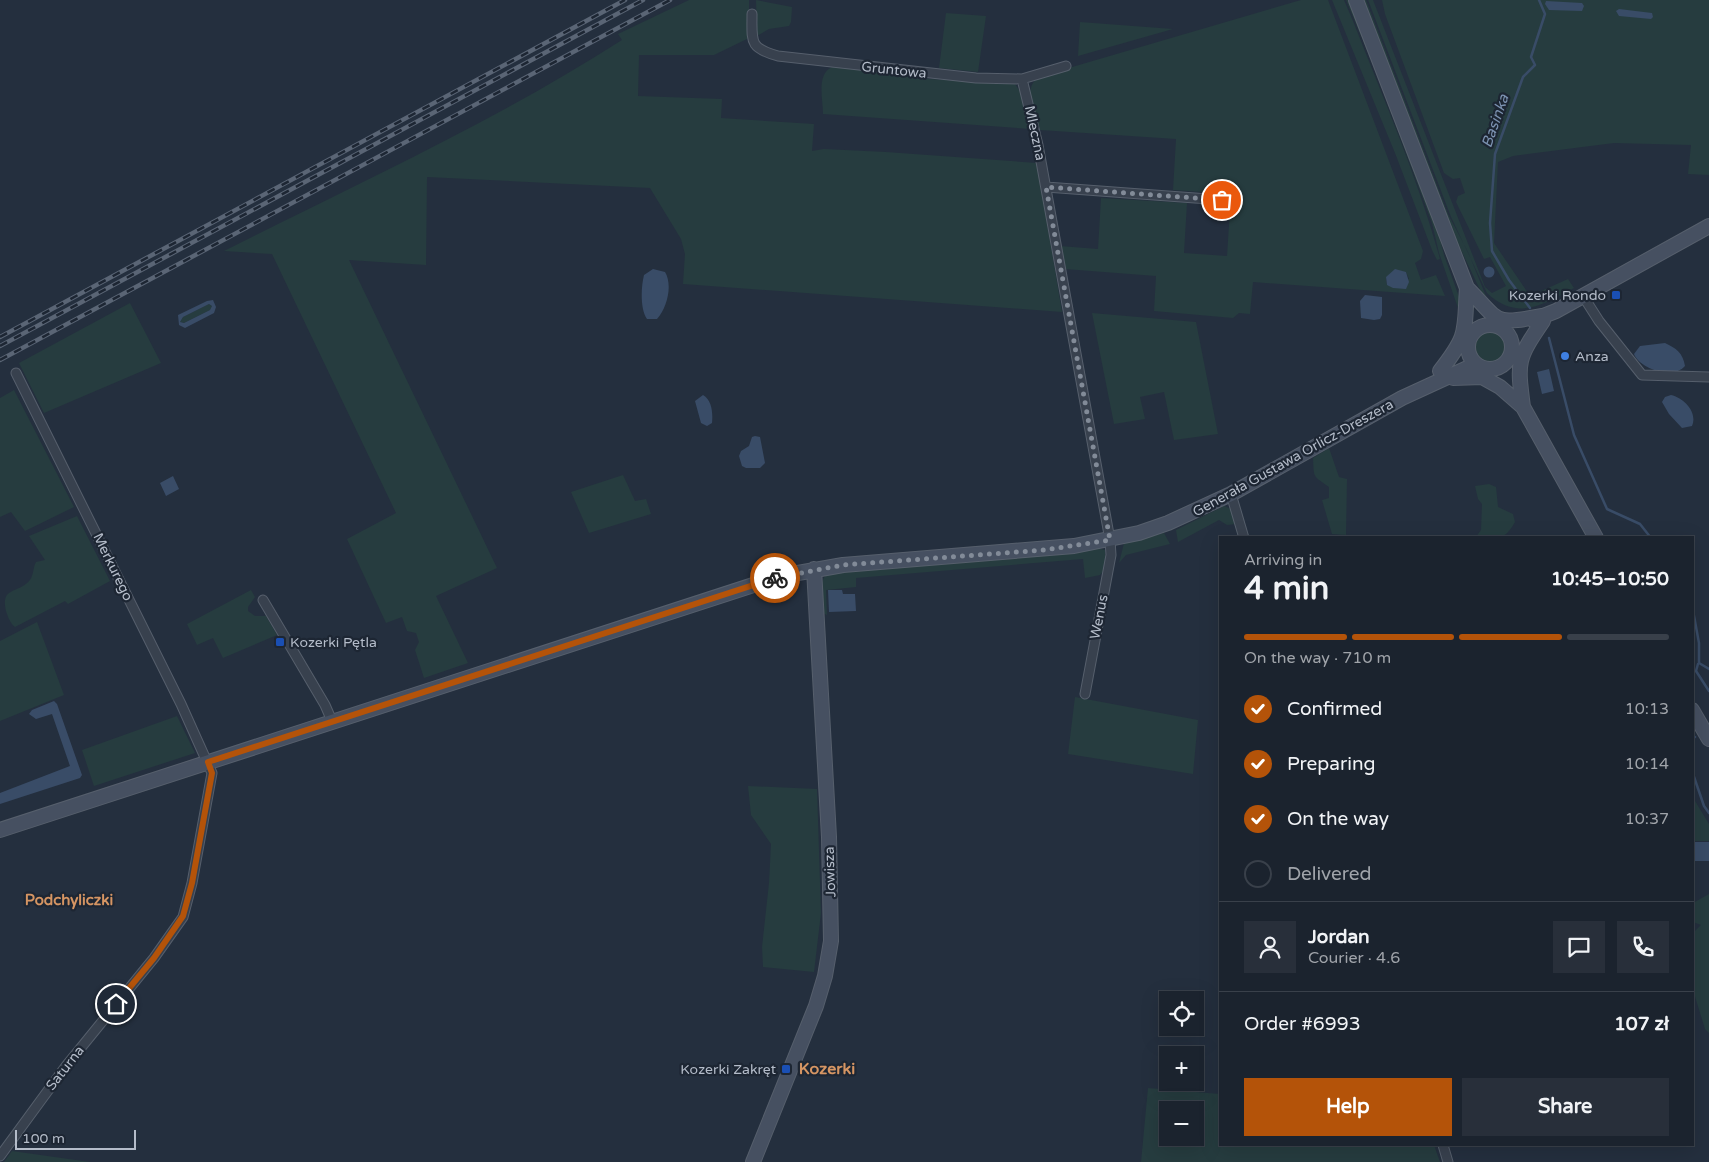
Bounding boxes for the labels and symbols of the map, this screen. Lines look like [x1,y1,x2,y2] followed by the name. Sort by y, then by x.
[861,58,927,82] street label: Gruntowa
[1477,91,1513,150] water label: Basinka
[1021,104,1049,162] street label: Mleczna
[1201,179,1243,221] pin
[1509,287,1606,304] place label: Kozerki Rondo
[1610,289,1622,301] marker: Kozerki Rondo
[1575,348,1609,365] place label: Anza
[1559,350,1571,362] marker: Anza
[1190,396,1396,520] street label: Generała Gustawa Orlicz-Dreszera
[89,530,137,604] street label: Merkurego
[750,553,800,603] courier
[1086,593,1112,641] street label: Wenus
[290,634,377,651] place label: Kozerki Pętla
[274,636,286,648] marker: Kozerki Pętla
[821,846,839,898] street label: Jowisza
[25,891,113,910] district label: Podchyliczki
[95,983,137,1025] pin
[42,1042,88,1094] street label: Saturna
[799,1059,855,1079] district label: Kozerki
[680,1061,777,1078] place label: Kozerki Zakręt
[780,1063,792,1075] marker: Kozerki Zakręt
[15,1127,136,1150] scale bar

